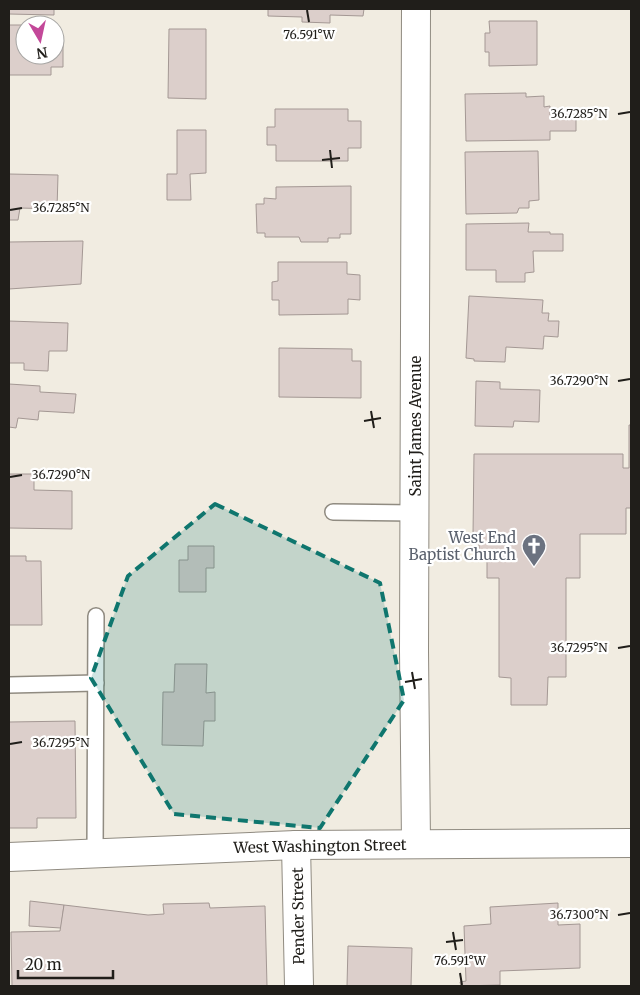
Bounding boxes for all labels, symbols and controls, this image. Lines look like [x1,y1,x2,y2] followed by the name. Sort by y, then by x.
[15,15,65,65] north arrow
[283,27,336,42] text: 76.591°W
[35,43,49,63] text: N
[550,106,608,121] text: 36.7285°N
[32,200,90,215] text: 36.7285°N
[406,355,425,496] street label: Saint James Avenue
[550,373,609,388] text: 36.7290°N
[32,467,91,482] text: 36.7290°N
[409,528,516,564] place label: West End Baptist Church
[521,533,547,567] church icon: West End Baptist Church
[550,640,608,655] text: 36.7295°N
[32,735,90,750] text: 36.7295°N
[232,835,407,857] street label: West Washington Street
[288,867,308,965] street label: Pender Street
[550,907,609,922] text: 36.7300°N
[18,948,112,980] scale bar
[434,953,487,968] text: 76.591°W
[25,955,62,974] text: 20 m

